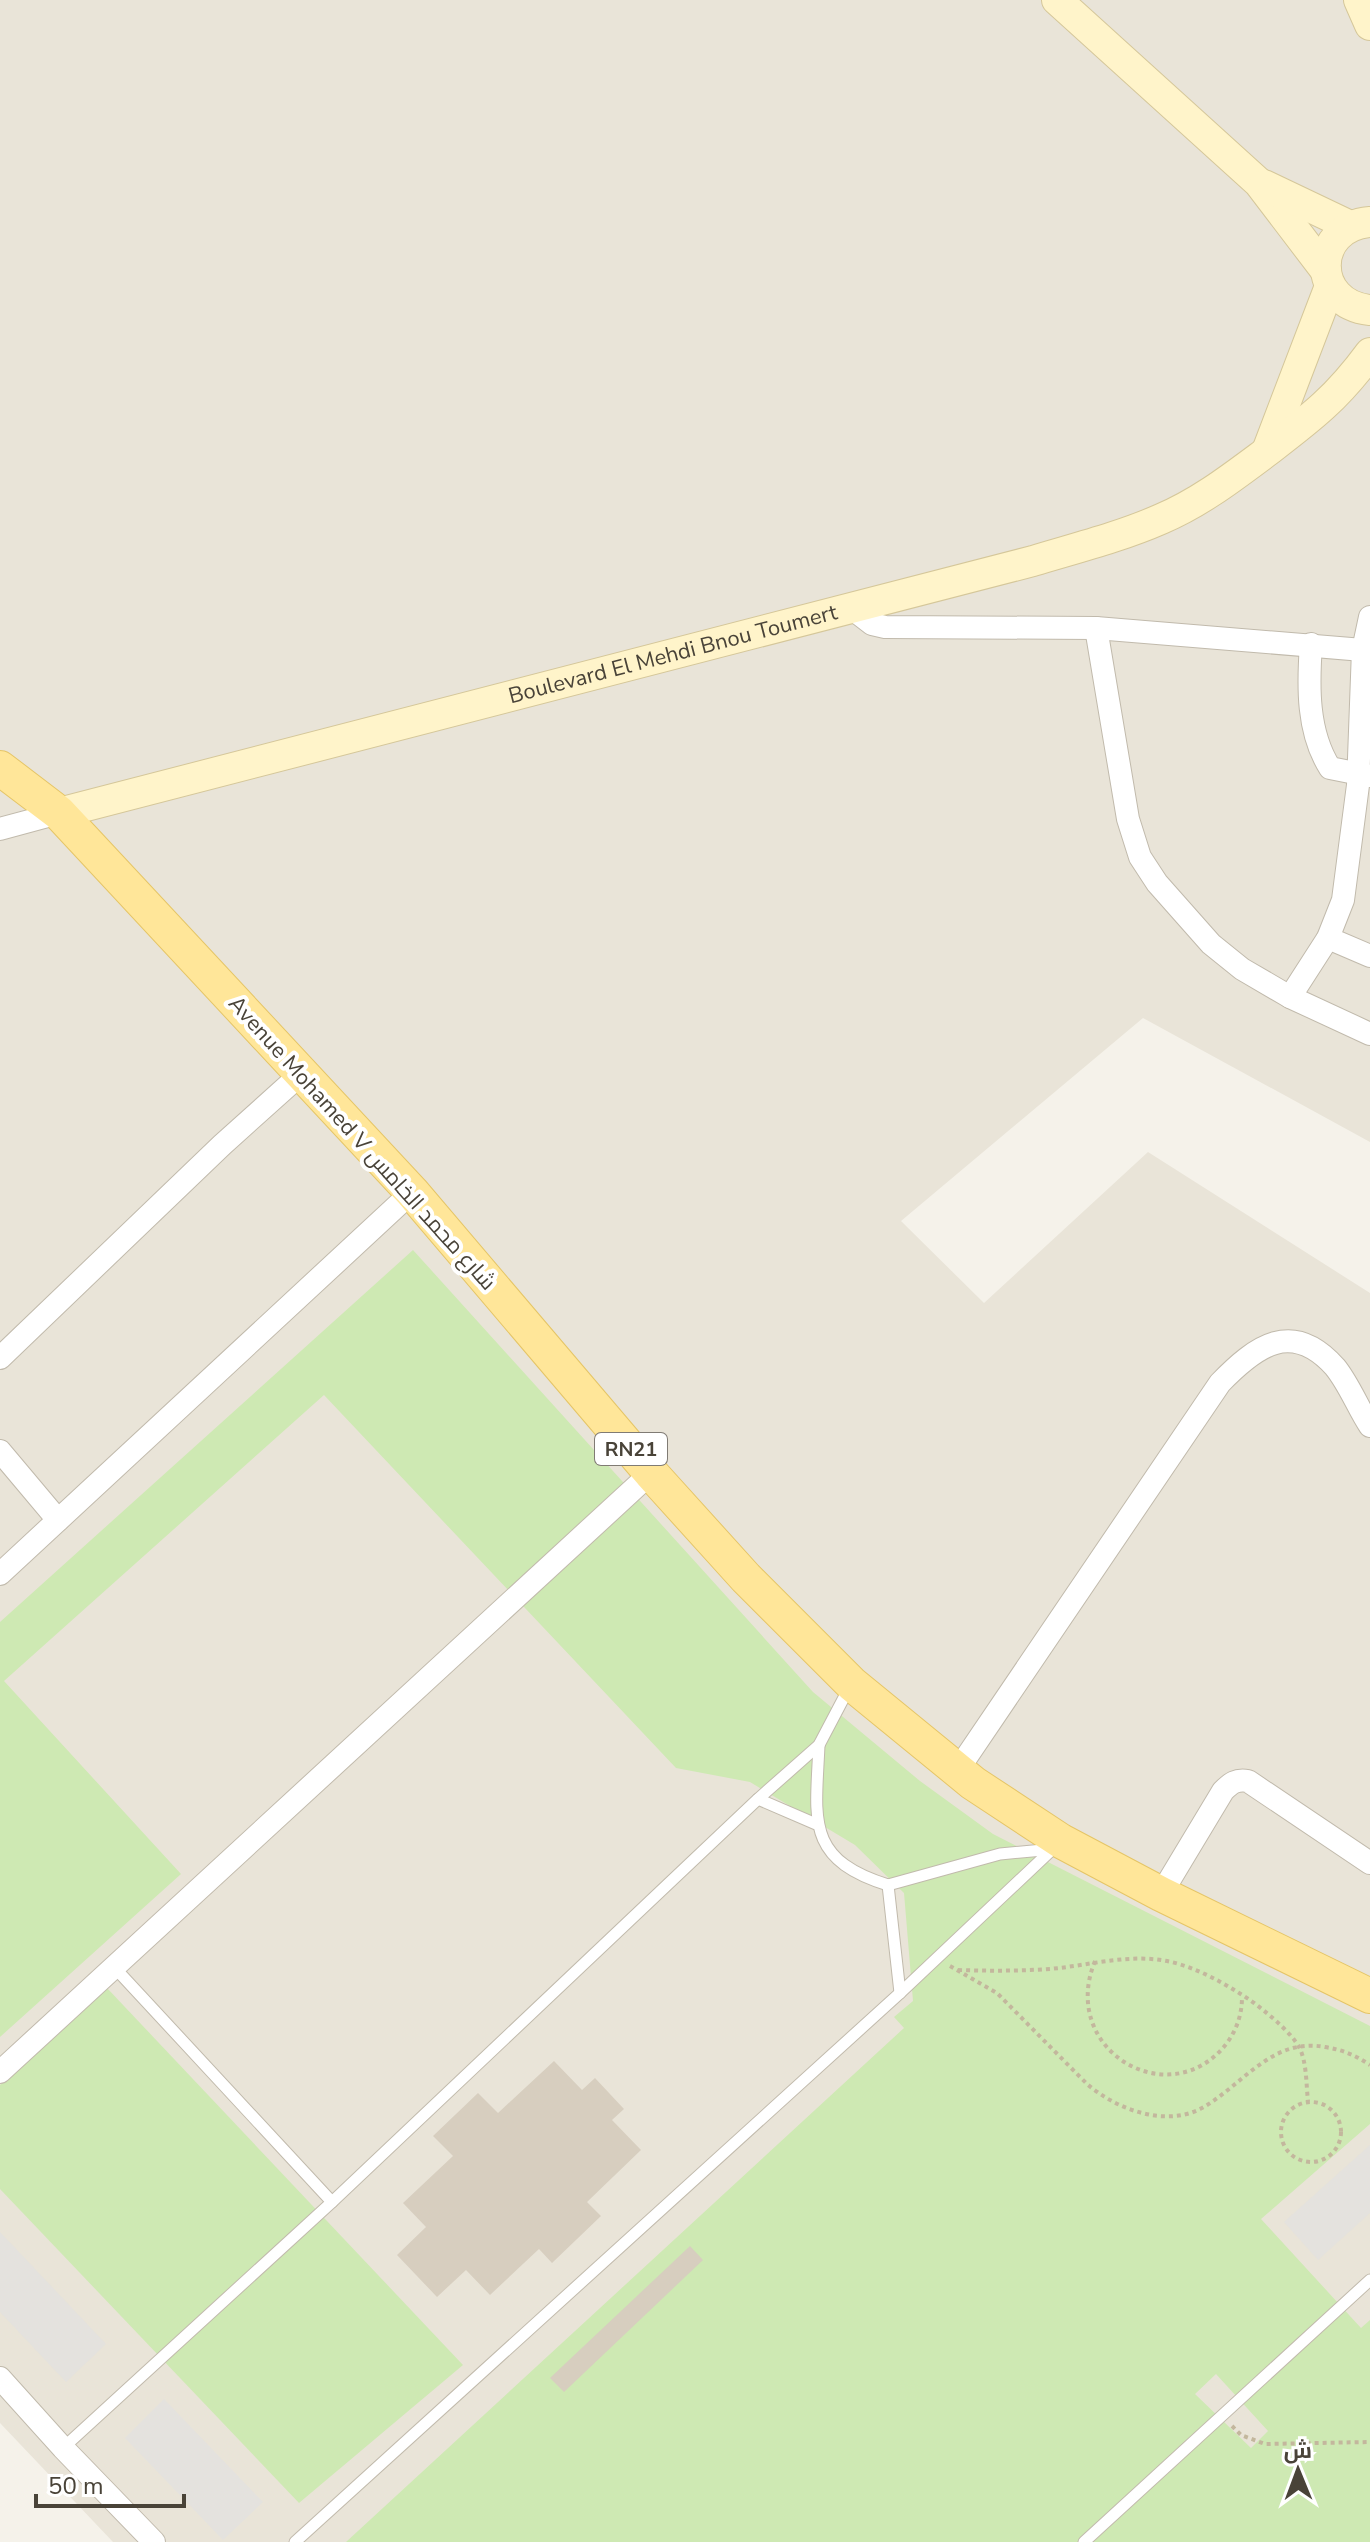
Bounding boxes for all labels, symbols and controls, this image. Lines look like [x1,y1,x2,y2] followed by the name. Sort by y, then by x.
[505,597,841,711] street label: Boulevard El Mehdi Bnou Toumert
[221,989,503,1297] street label: Avenue Mohamed V شارع محمد الخامس
[595,1433,667,1465] road number: RN21
[1258,2430,1338,2510] north arrow
[1283,2436,1312,2466] text: ش
[36,2458,184,2508] scale bar
[48,2470,104,2502] text: 50 m

